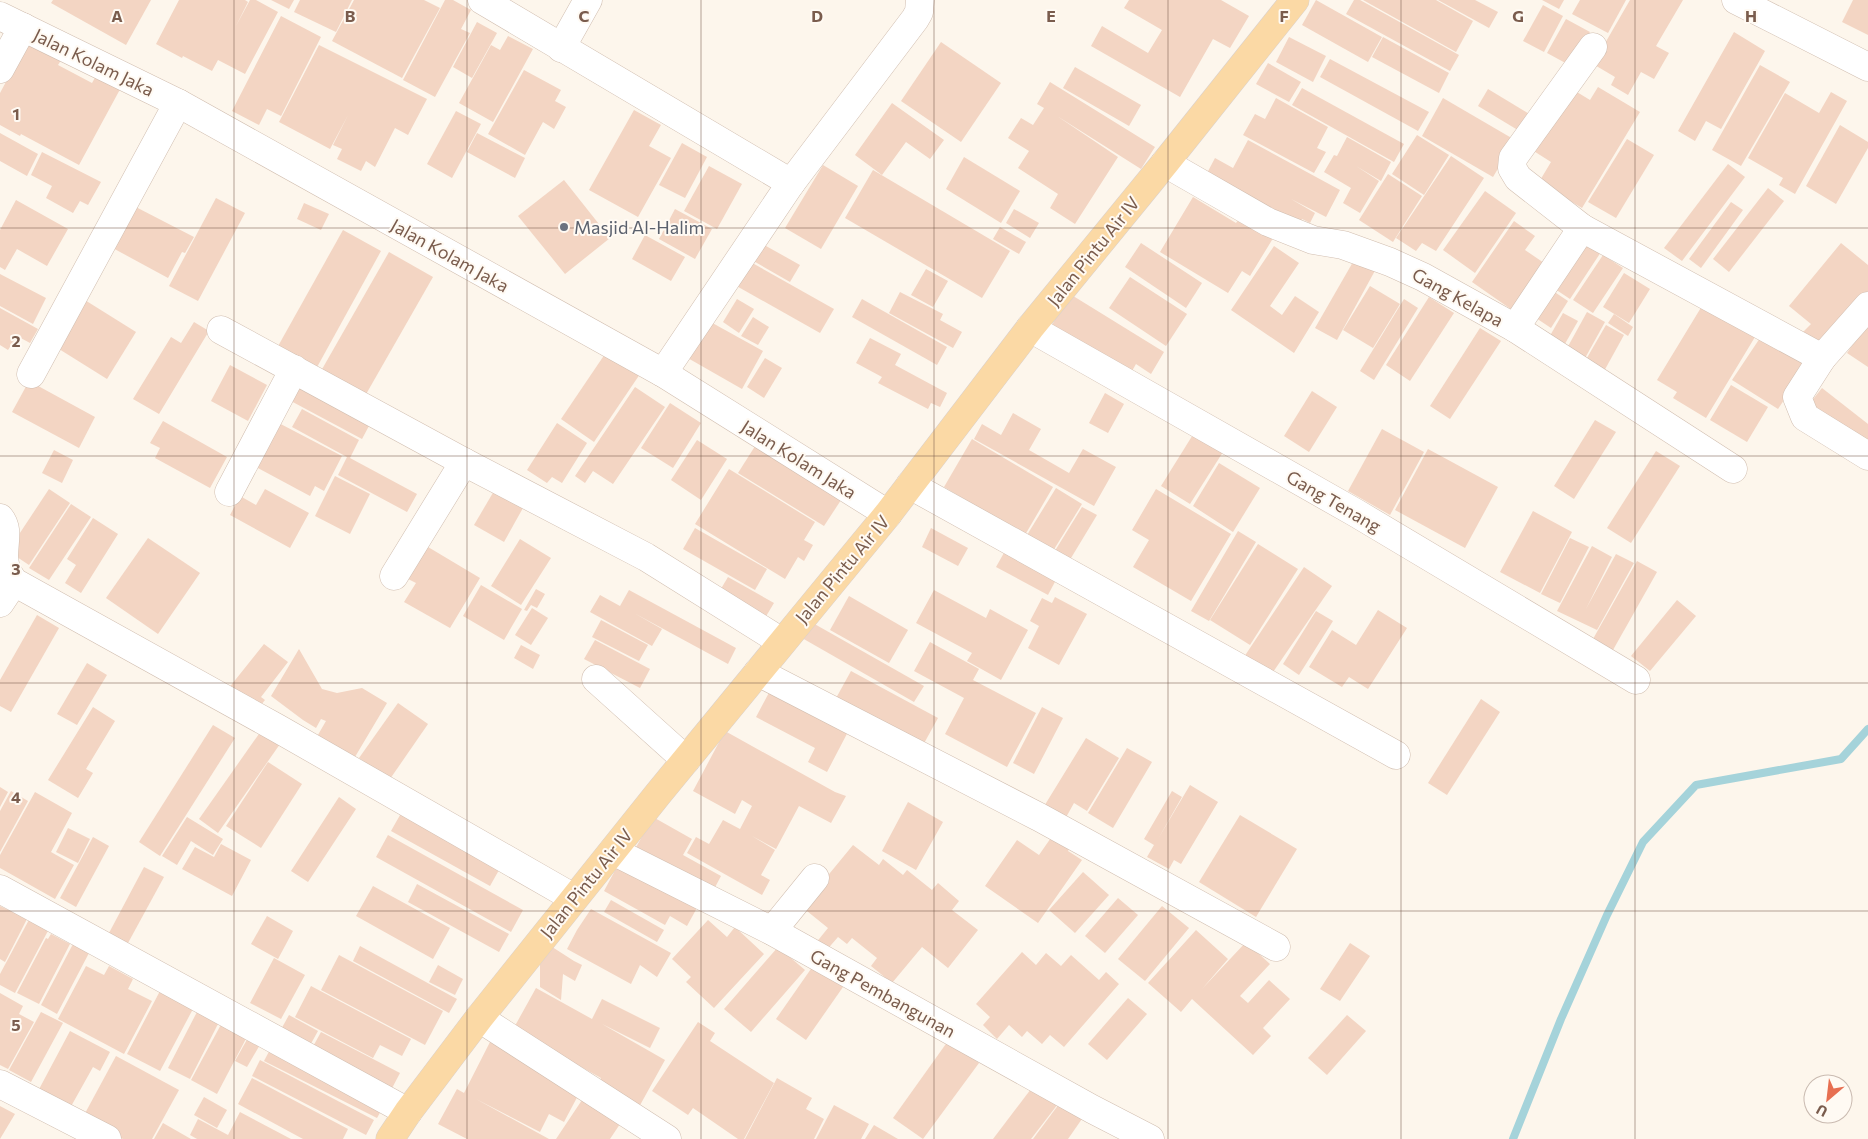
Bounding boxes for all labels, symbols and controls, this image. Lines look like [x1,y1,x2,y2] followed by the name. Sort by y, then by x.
[111,6,123,25] text: A
[345,6,356,25] text: B
[579,6,590,25] text: C
[811,6,823,25] text: D
[1046,6,1056,25] text: E
[1279,6,1289,25] text: F
[1512,6,1524,25] text: G
[1745,6,1757,25] text: H
[30,23,158,101] street label: Jalan Kolam Jaka
[12,104,20,123] text: 1
[1042,192,1144,310] street label: Jalan Pintu Air IV
[387,213,513,297] street label: Jalan Kolam Jaka
[574,216,704,238] place label: Masjid Al-Halim
[558,221,570,233] marker: Masjid Al-Halim
[1408,263,1508,331] street label: Gang Kelapa
[11,331,21,350] text: 2
[737,415,861,503] street label: Jalan Kolam Jaka
[1283,465,1385,537] street label: Gang Tenang
[790,510,894,628] street label: Jalan Pintu Air IV
[11,559,21,578] text: 3
[11,787,21,806] text: 4
[535,824,637,942] street label: Jalan Pintu Air IV
[807,944,959,1042] street label: Gang Pembangunan
[11,1015,21,1034] text: 5
[1803,1074,1853,1124] north arrow
[1813,1101,1830,1121] text: U

